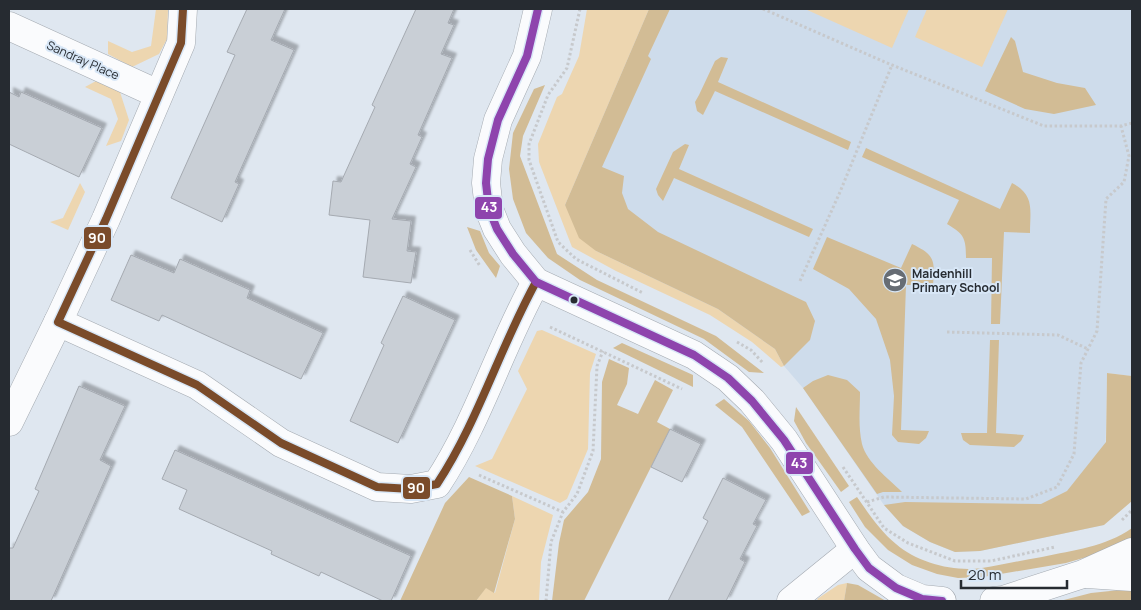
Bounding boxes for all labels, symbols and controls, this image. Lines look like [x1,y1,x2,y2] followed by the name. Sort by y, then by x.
[44,36,122,84] street label: Sandray Place
[474,196,503,220] line badge: 43
[481,197,497,216] text: 43
[83,226,112,250] line badge: 90
[88,228,106,247] text: 90
[912,265,1000,296] place label: Maidenhill Primary School
[882,267,908,293] school or university icon: Maidenhill Primary School
[569,295,579,305] unlabelled marker
[785,451,814,475] line badge: 43
[791,453,807,472] text: 43
[402,476,431,500] line badge: 90
[407,478,425,497] text: 90
[961,558,1067,590] scale bar
[968,564,1001,585] text: 20 m

